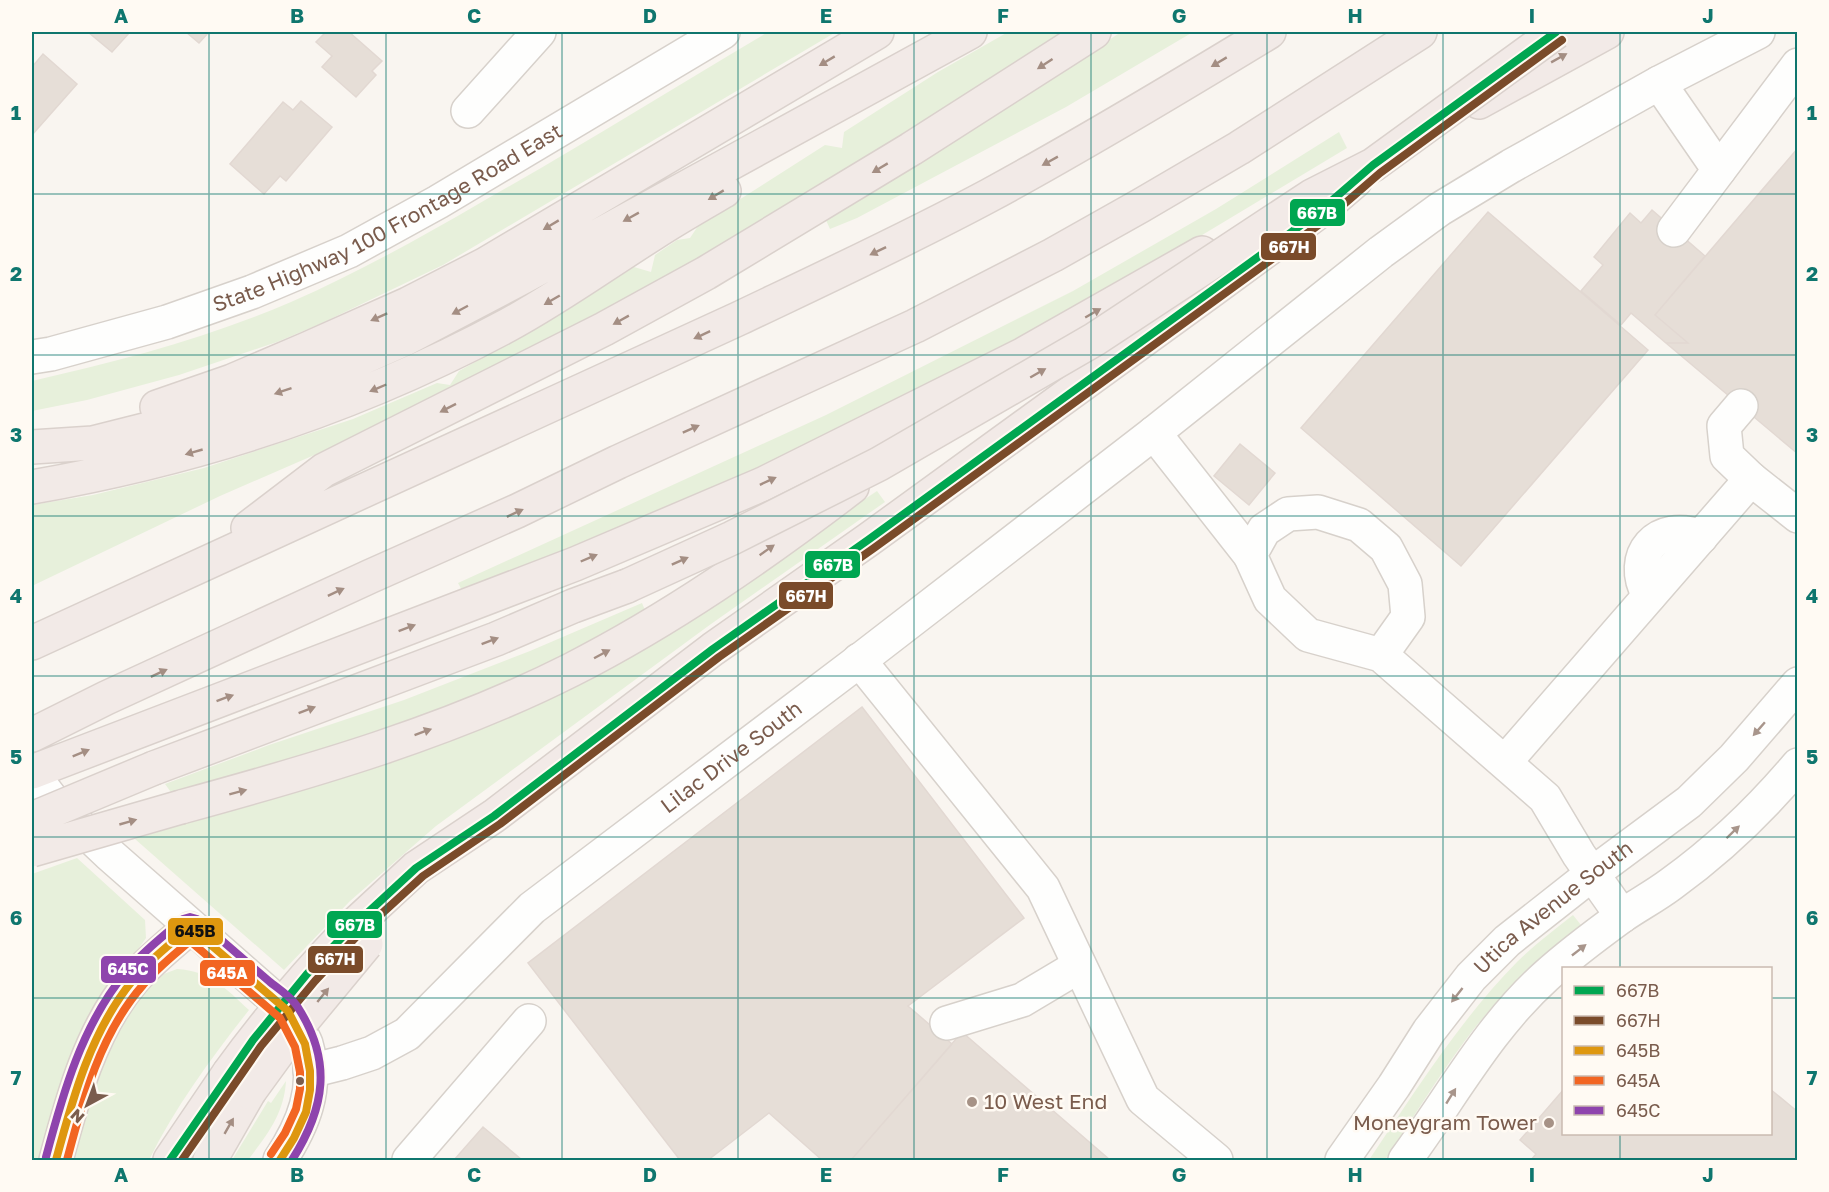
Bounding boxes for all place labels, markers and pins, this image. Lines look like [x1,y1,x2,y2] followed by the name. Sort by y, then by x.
[294,1075,306,1087] unlabelled marker
[984,1088,1107,1114] place label: 10 West End
[965,1095,979,1109] marker: 10 West End
[1353,1109,1537,1135] place label: Moneygram Tower
[1542,1116,1556,1130] marker: Moneygram Tower

